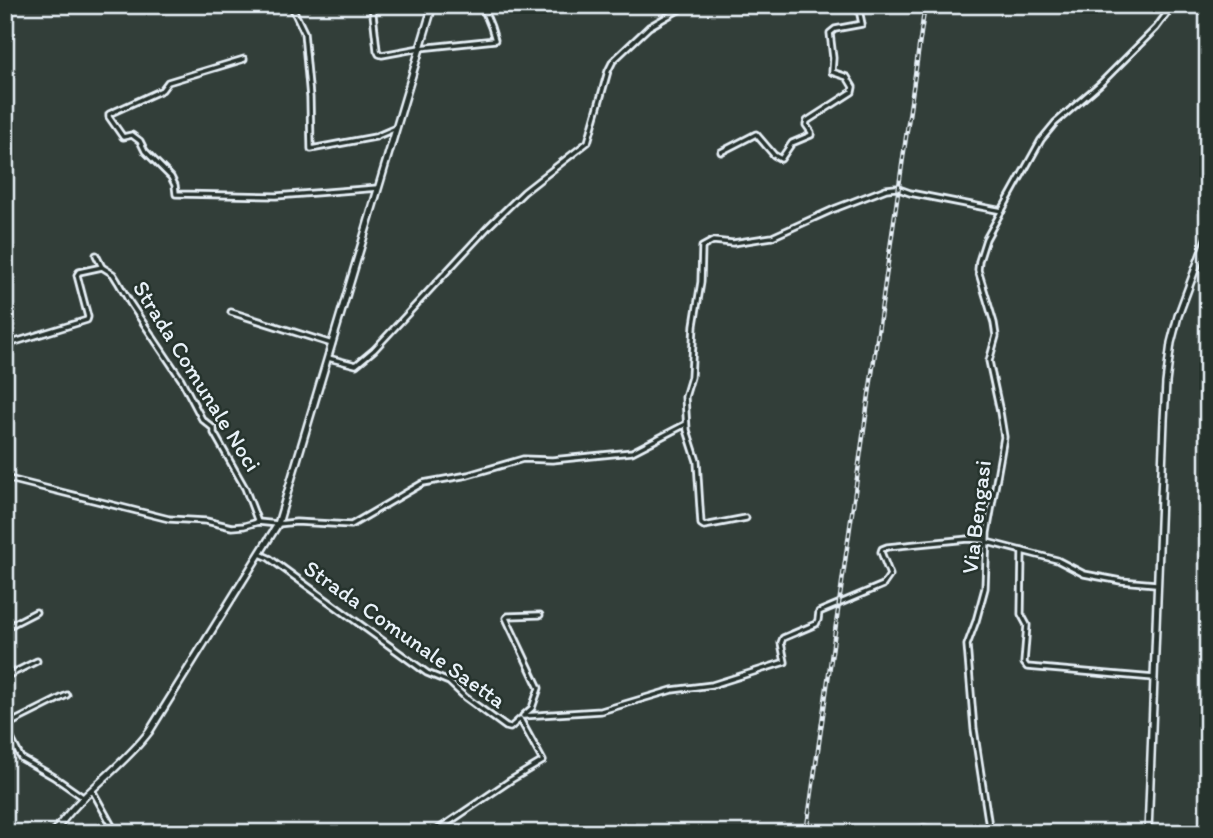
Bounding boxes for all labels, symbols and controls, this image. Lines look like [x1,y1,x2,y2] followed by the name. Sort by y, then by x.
[127,275,267,477] street label: Strada Comunale Noci
[955,458,997,576] street label: Via Bengasi
[299,554,511,714] street label: Strada Comunale Saetta

